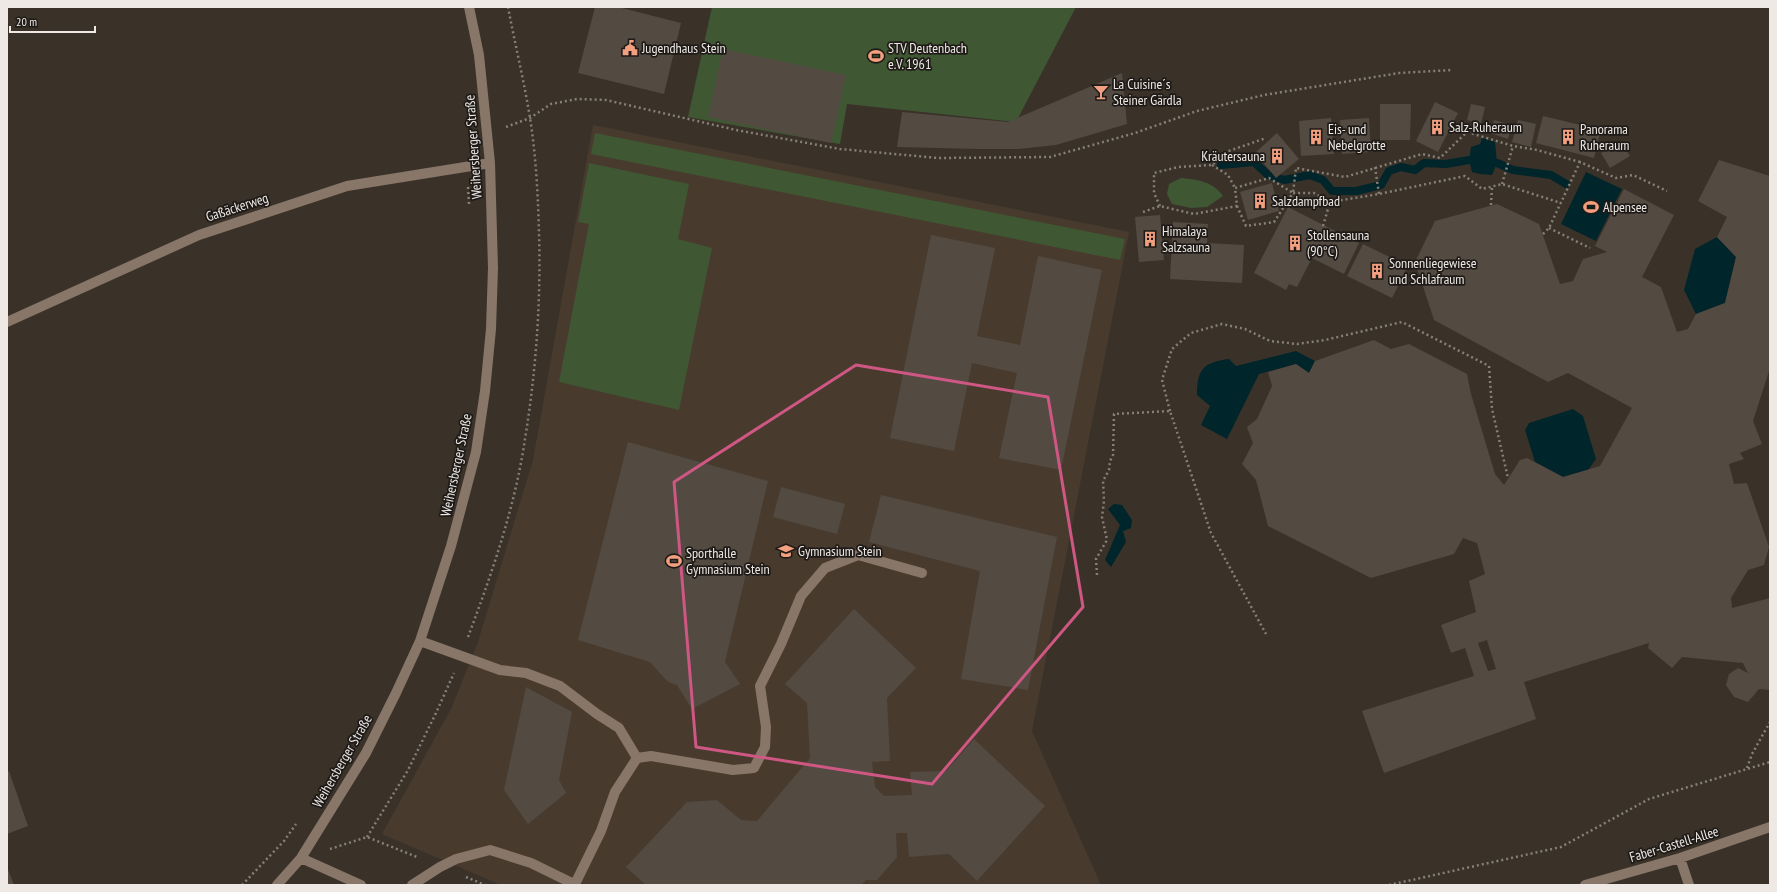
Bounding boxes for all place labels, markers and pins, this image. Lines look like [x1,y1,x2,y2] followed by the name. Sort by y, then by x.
[621,39,639,57] public building icon: Jugendhaus Stein
[641,39,726,57] place label: Jugendhaus Stein
[888,39,967,73] place label: STV Deutenbach e.V. 1961
[867,47,885,65] sports icon: STV Deutenbach e.V. 1961
[1113,75,1182,109] place label: La Cuisine´s Steiner Gärdla
[1092,83,1110,101] bar icon: La Cuisine´s Steiner Gärdla
[1428,118,1446,136] building icon: Salz-Ruheraum
[1449,118,1522,136] place label: Salz-Ruheraum
[1328,120,1386,154] place label: Eis- und Nebelgrotte
[1580,120,1629,154] place label: Panorama Ruheraum
[1307,128,1325,146] building icon: Eis- und Nebelgrotte
[1559,128,1577,146] building icon: Panorama Ruheraum
[1201,147,1265,165] place label: Kräutersauna
[1268,147,1286,165] building icon: Kräutersauna
[1251,192,1269,210] building icon: Salzdampfbad
[1272,192,1340,210] place label: Salzdampfbad
[1582,198,1600,216] sports icon: Alpensee
[1603,198,1647,216] place label: Alpensee
[1162,222,1210,256] place label: Himalaya Salzsauna
[1307,226,1369,260] place label: Stollensauna (90°C)
[1141,230,1159,248] building icon: Himalaya Salzsauna
[1286,234,1304,252] building icon: Stollensauna (90°C)
[1389,254,1477,288] place label: Sonnenliegewiese und Schlafraum
[1368,262,1386,280] building icon: Sonnenliegewiese und Schlafraum
[777,542,795,560] school or university icon: Gymnasium Stein
[798,542,882,560] place label: Gymnasium Stein
[686,544,770,578] place label: Sporthalle Gymnasium Stein
[665,552,683,570] sports icon: Sporthalle Gymnasium Stein

